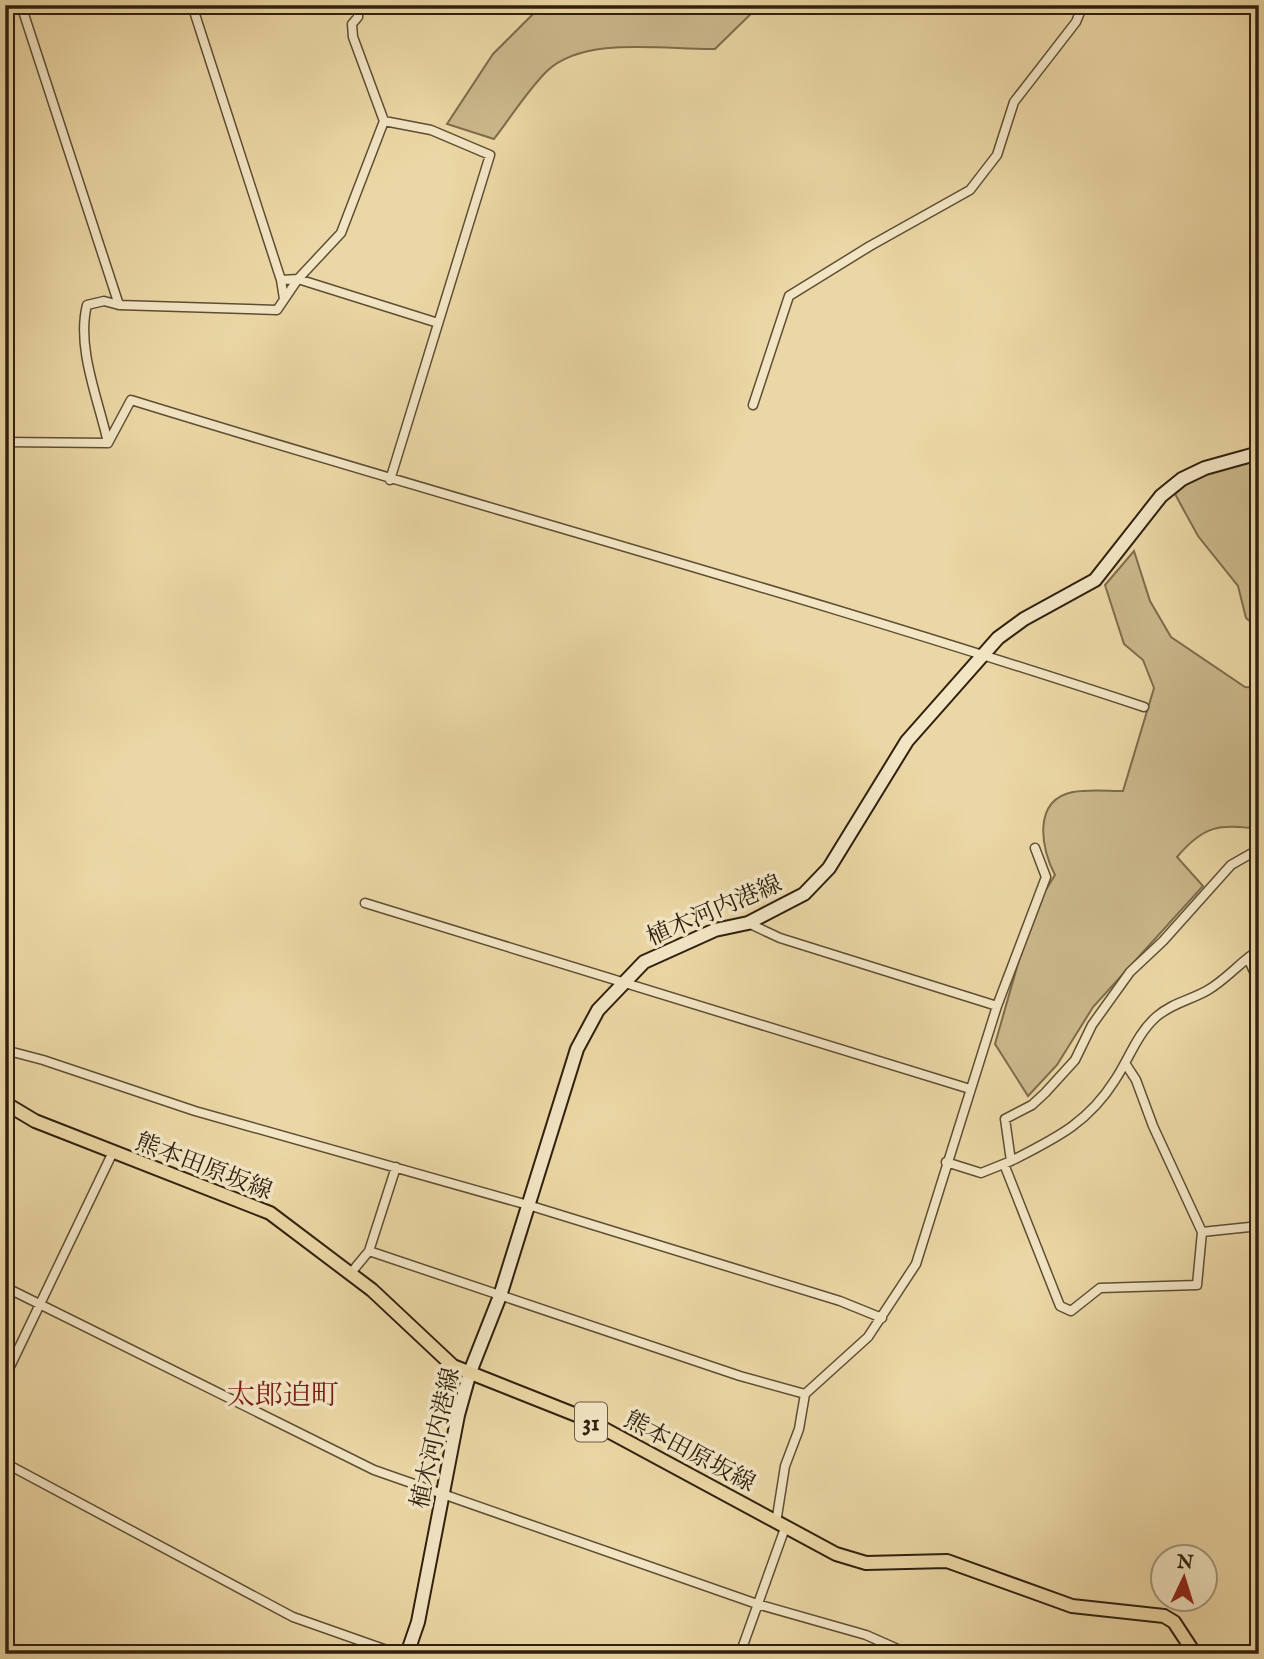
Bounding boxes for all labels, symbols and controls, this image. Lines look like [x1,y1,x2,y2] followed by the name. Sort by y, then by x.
[642,869,787,954] street label: 植木河内港線
[131,1127,276,1208] street label: 熊本田原坂線
[405,1365,468,1512] street label: 植木河内港線
[227,1379,339,1414] district label: 太郎迫町
[575,1402,607,1442] road number: 31
[618,1405,760,1500] street label: 熊本田原坂線
[1148,1544,1218,1614] north arrow
[1175,1550,1195,1576] text: N

